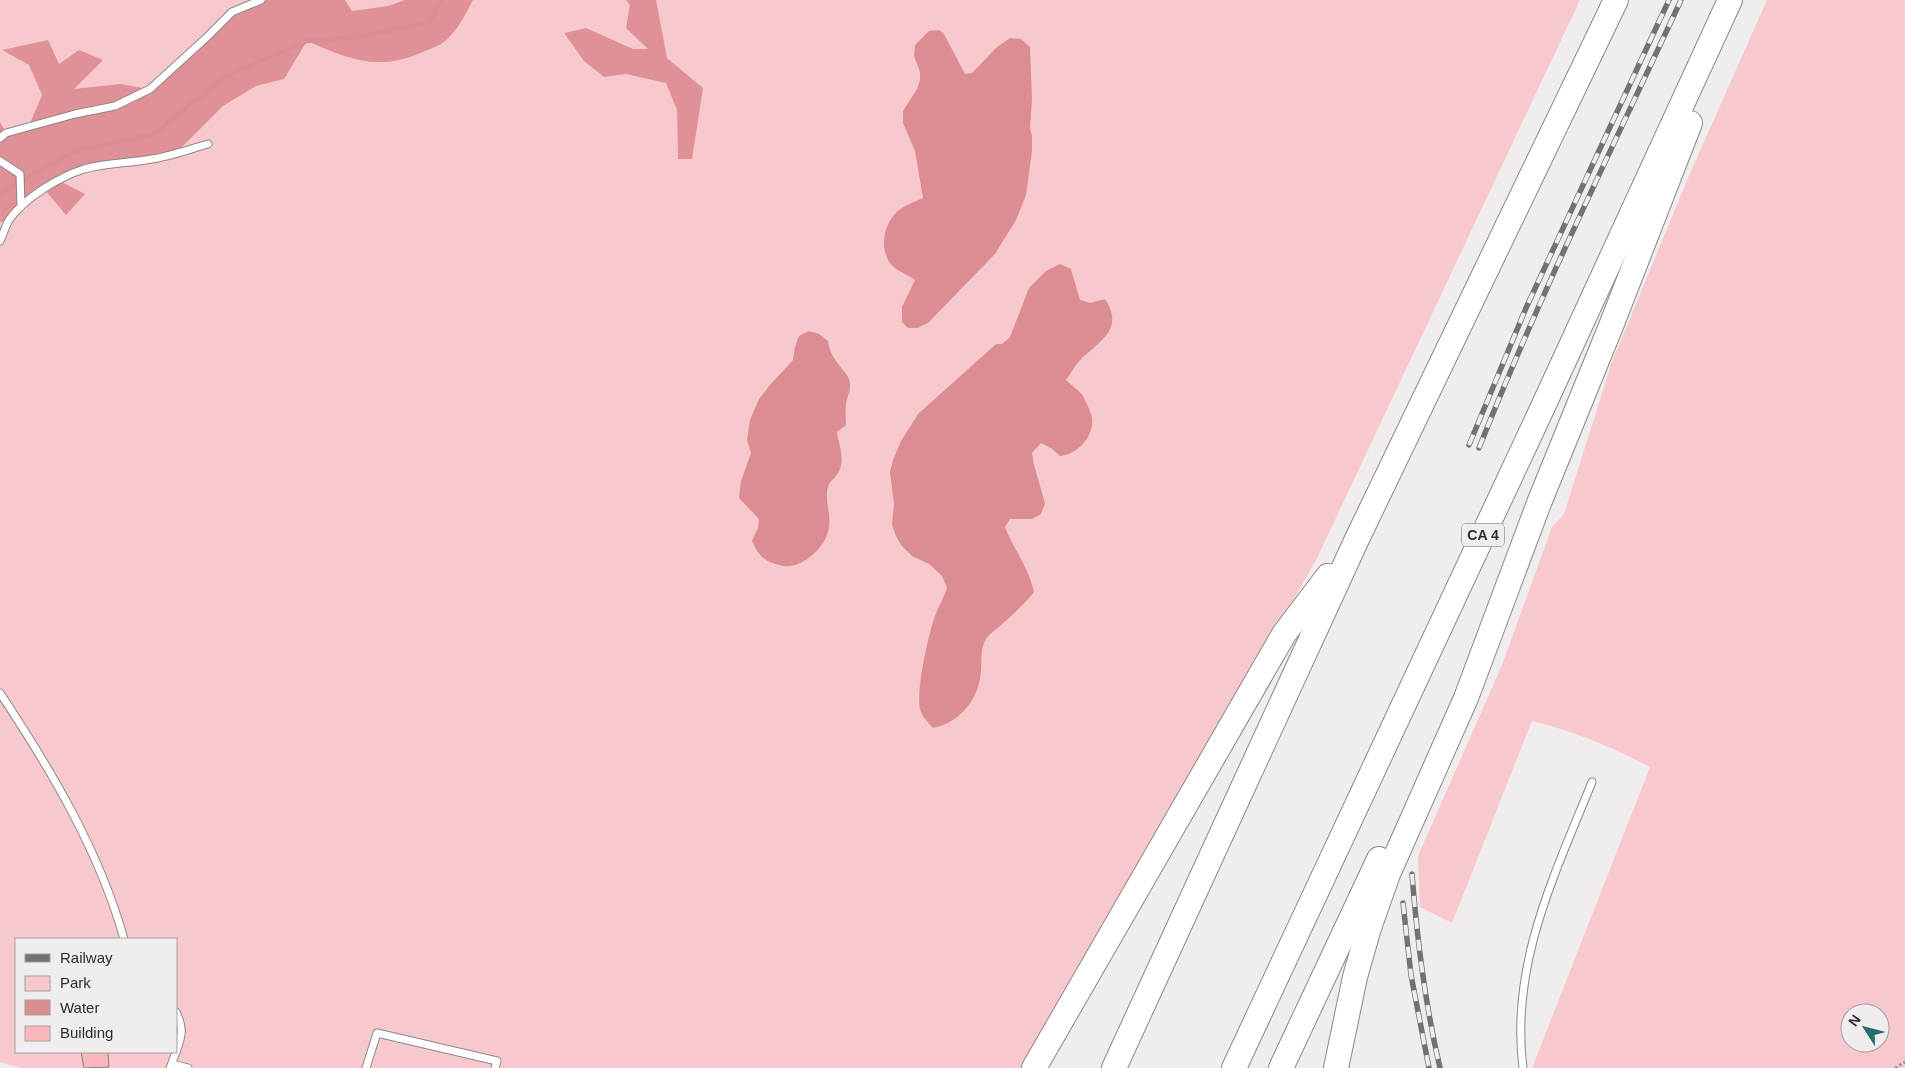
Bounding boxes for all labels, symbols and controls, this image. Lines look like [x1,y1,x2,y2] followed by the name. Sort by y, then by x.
[1462,524,1504,546] road number: CA 4
[15,938,178,1053] legend
[60,949,113,966] text: Railway
[60,974,91,991] text: Park
[60,999,99,1016] text: Water
[1840,1003,1890,1053] north arrow
[1845,1012,1864,1029] text: N
[60,1024,113,1041] text: Building

